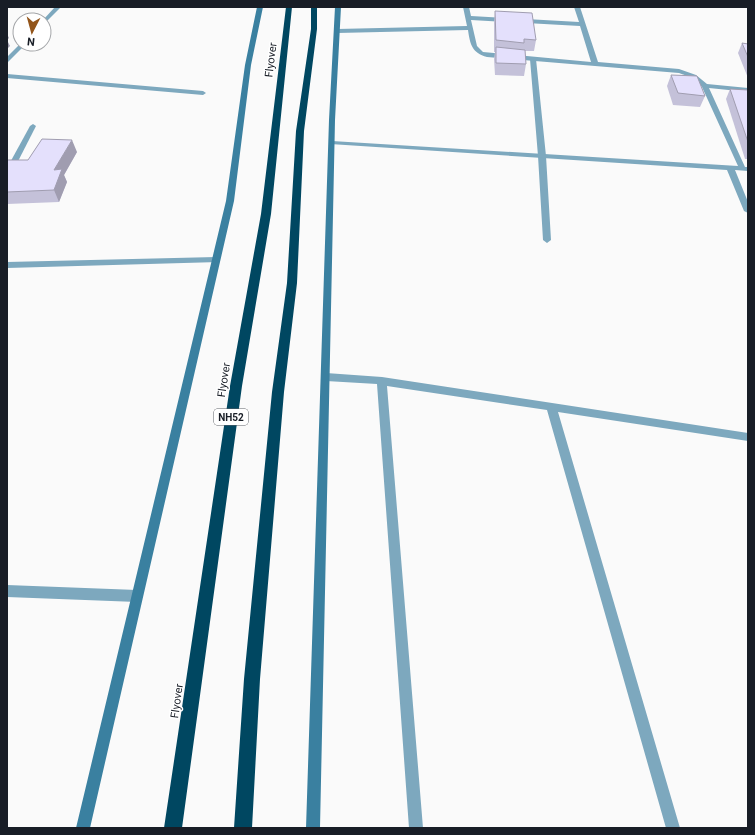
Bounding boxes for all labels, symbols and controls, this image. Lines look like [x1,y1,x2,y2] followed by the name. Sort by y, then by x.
[12,12,52,52] north arrow
[26,35,36,48] text: N
[262,42,280,78] street label: Flyover
[215,361,233,398] street label: Flyover
[214,409,248,425] road number: NH52
[168,683,186,719] street label: Flyover

